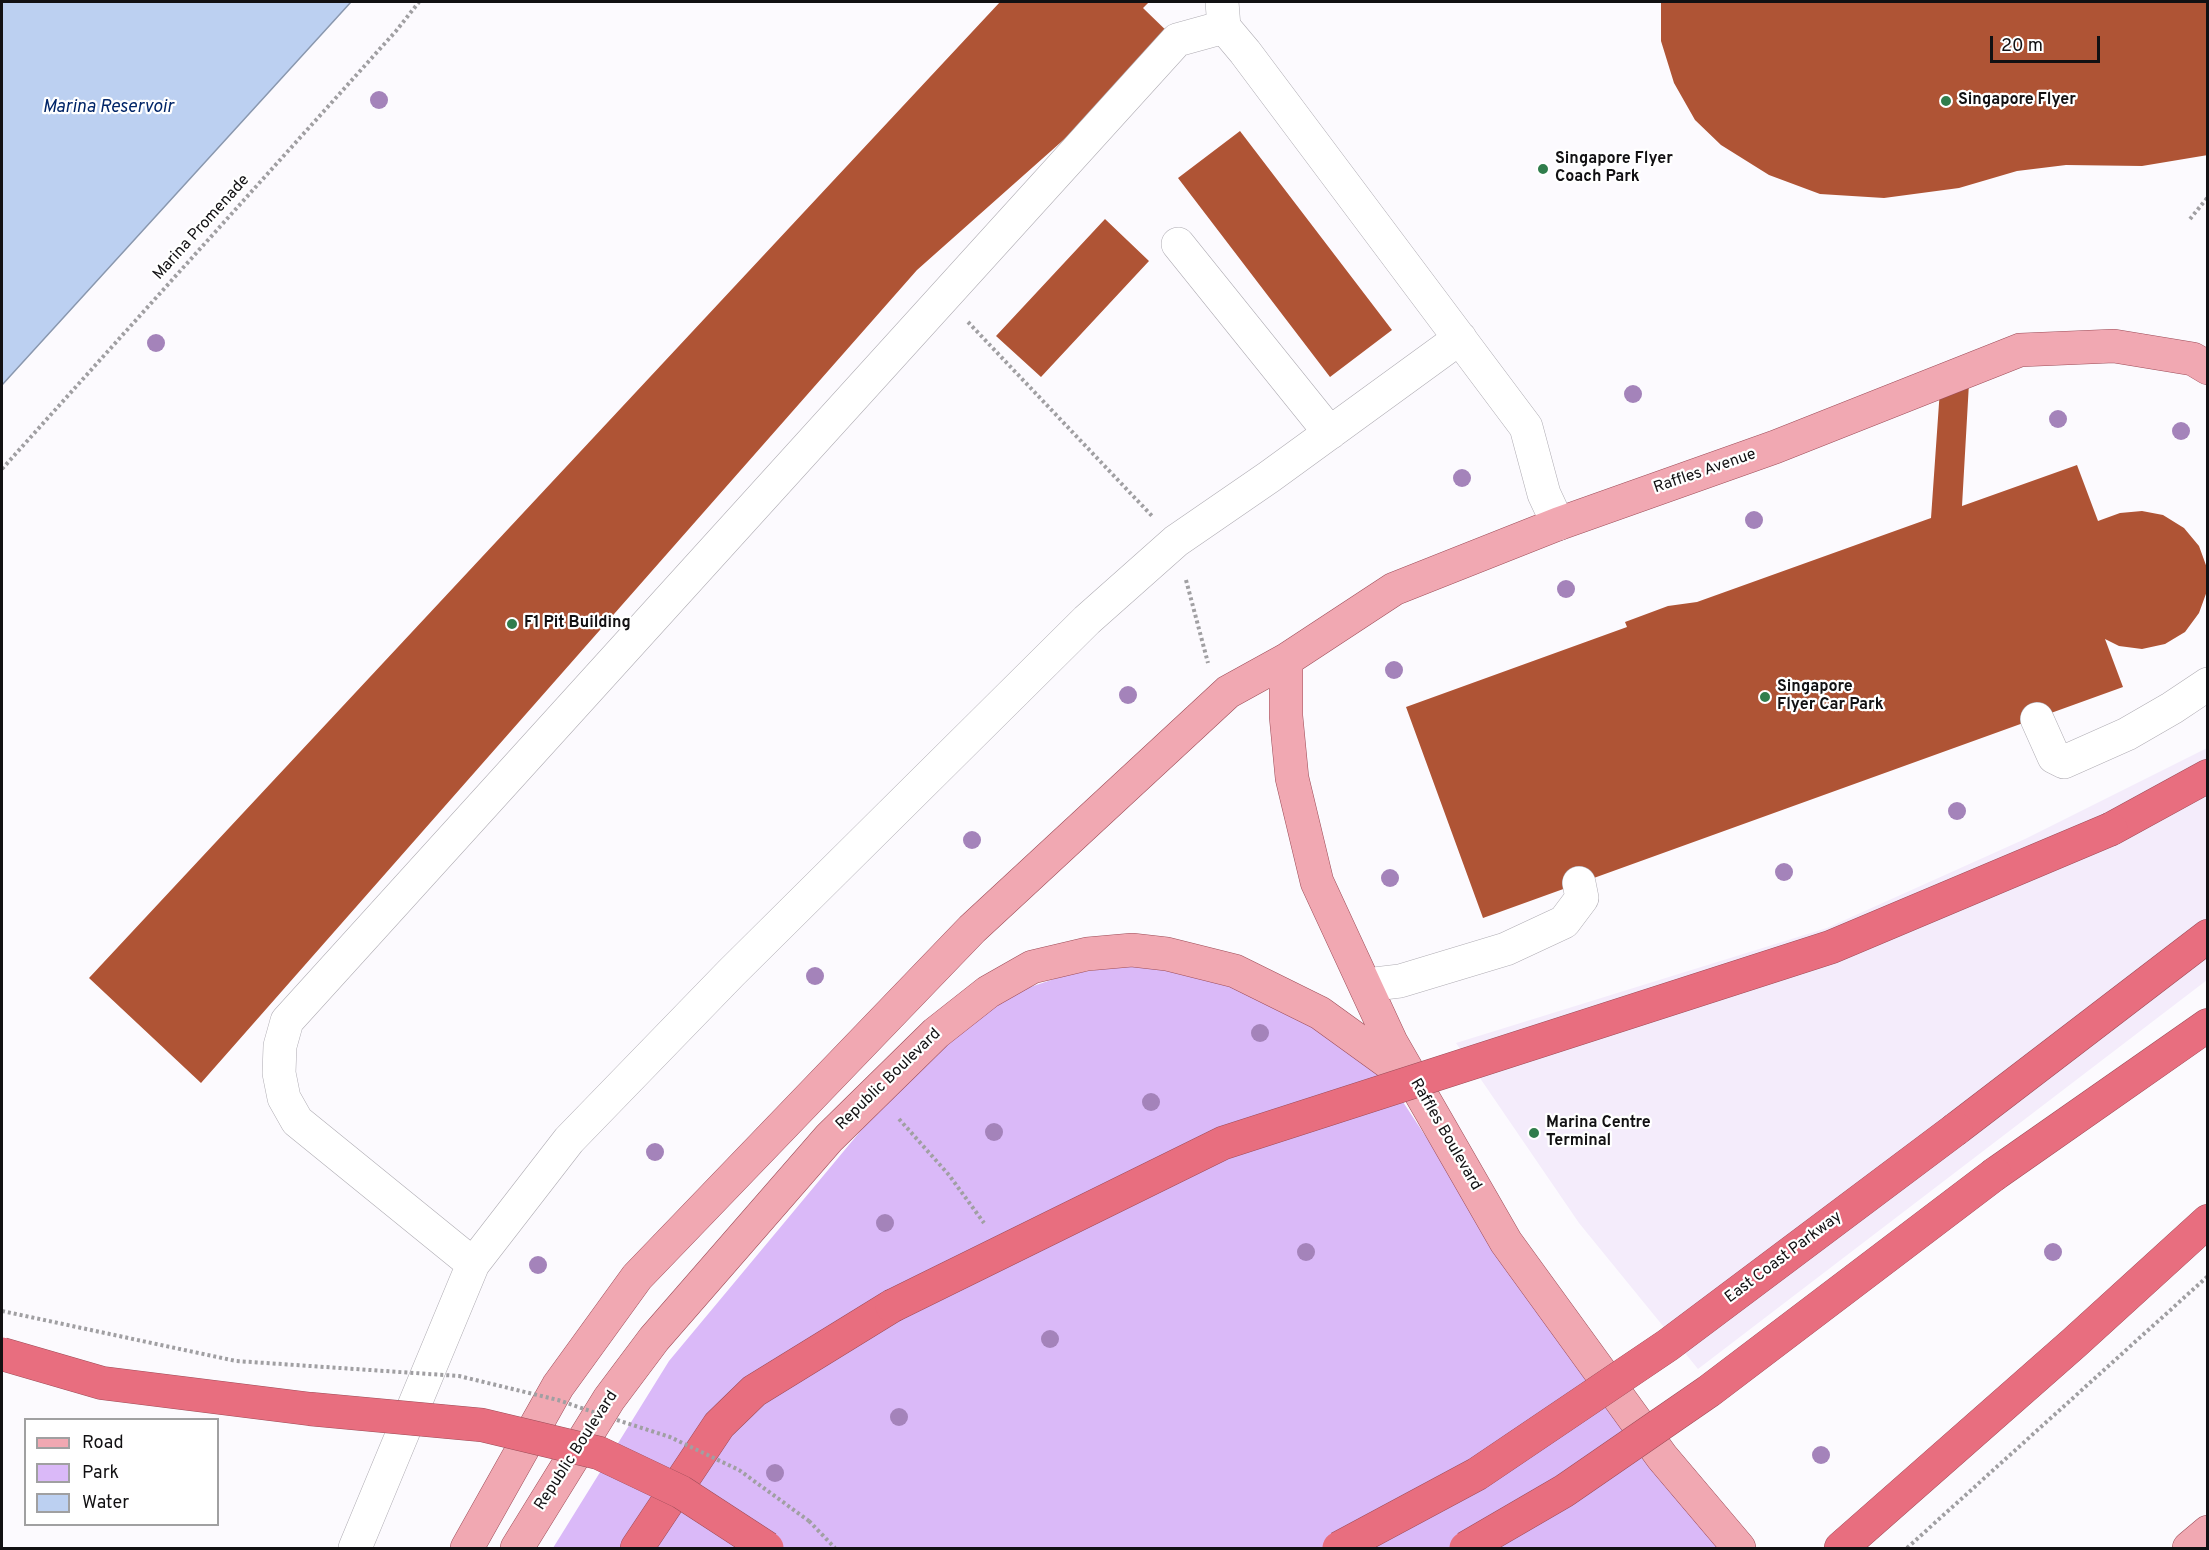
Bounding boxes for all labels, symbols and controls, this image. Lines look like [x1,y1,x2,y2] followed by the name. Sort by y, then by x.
[1993,24,2102,62] scale bar
[2001,35,2043,58] text: 20 m
[1958,91,2076,111] place label: Singapore Flyer
[1939,94,1953,108] marker: Singapore Flyer
[42,97,174,119] water label: Marina Reservoir
[1555,150,1673,188] place label: Singapore Flyer Coach Park
[1536,162,1550,176] marker: Singapore Flyer Coach Park
[150,171,254,285] street label: Marina Promenade
[1651,445,1759,499] street label: Raffles Avenue
[524,614,631,634] place label: F1 Pit Building
[505,617,519,631] marker: F1 Pit Building
[1777,678,1884,716] place label: Singapore Flyer Car Park
[1758,690,1772,704] marker: Singapore Flyer Car Park
[833,1025,945,1135] street label: Republic Boulevard
[1405,1076,1485,1194] street label: Raffles Boulevard
[1546,1114,1651,1152] place label: Marina Centre Terminal
[1527,1126,1541,1140] marker: Marina Centre Terminal
[1722,1208,1846,1308] street label: East Coast Parkway
[531,1388,623,1514] street label: Republic Boulevard
[24,1418,219,1526] legend
[82,1432,124,1455] text: Road
[82,1462,119,1485] text: Park
[82,1492,129,1515] text: Water

